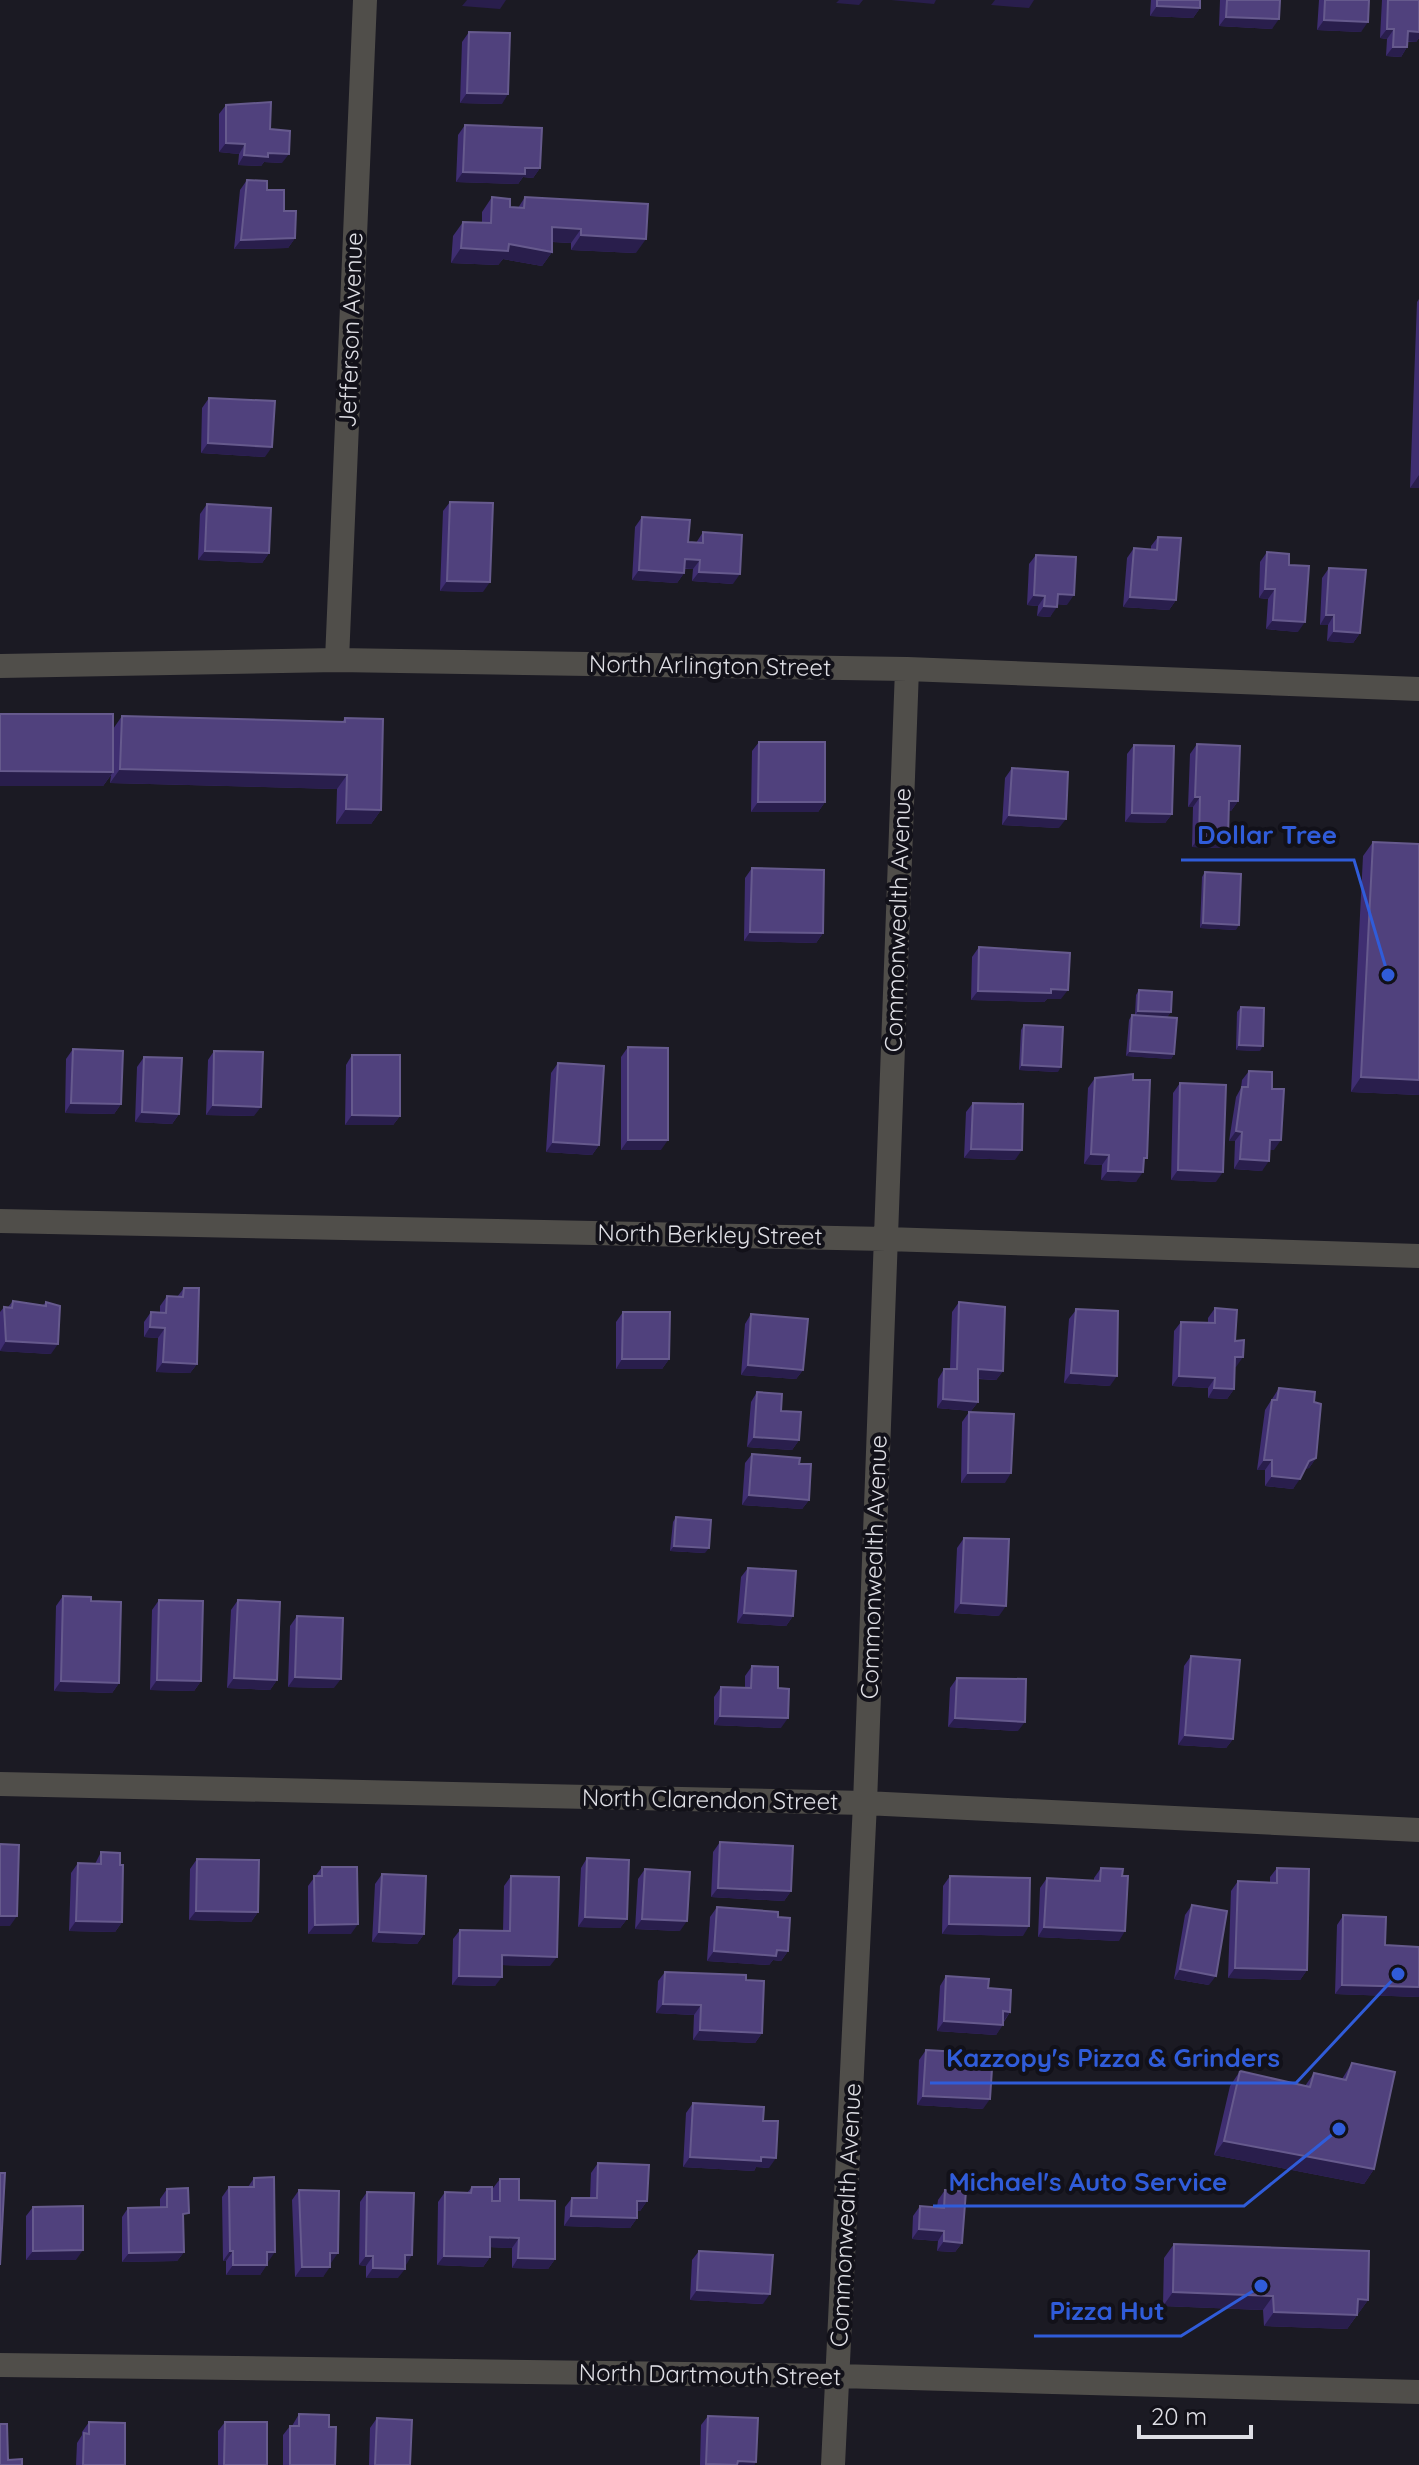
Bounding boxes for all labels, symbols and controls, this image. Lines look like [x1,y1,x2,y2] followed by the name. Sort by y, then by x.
[332,232,368,428] street label: Jefferson Avenue
[589,648,831,682] street label: North Arlington Street
[877,787,917,1053] street label: Commonwealth Avenue
[1181,810,1354,860] callout: Dollar Tree
[1197,818,1337,851] text: Dollar Tree
[597,1217,823,1251] street label: North Berkley Street
[853,1434,893,1700] street label: Commonwealth Avenue
[582,1782,838,1816] street label: North Clarendon Street
[930,2033,1296,2083] callout: Kazzopy's Pizza & Grinders
[946,2041,1280,2074] text: Kazzopy's Pizza & Grinders
[823,2082,867,2348] street label: Commonwealth Avenue
[933,2156,1244,2206] callout: Michael's Auto Service
[949,2165,1227,2198] text: Michael's Auto Service
[1034,2286,1181,2336] callout: Pizza Hut
[1049,2294,1165,2327] text: Pizza Hut
[578,2357,842,2391] street label: North Dartmouth Street
[1139,2389,1251,2439] scale bar
[1151,2401,1207,2431] text: 20 m

